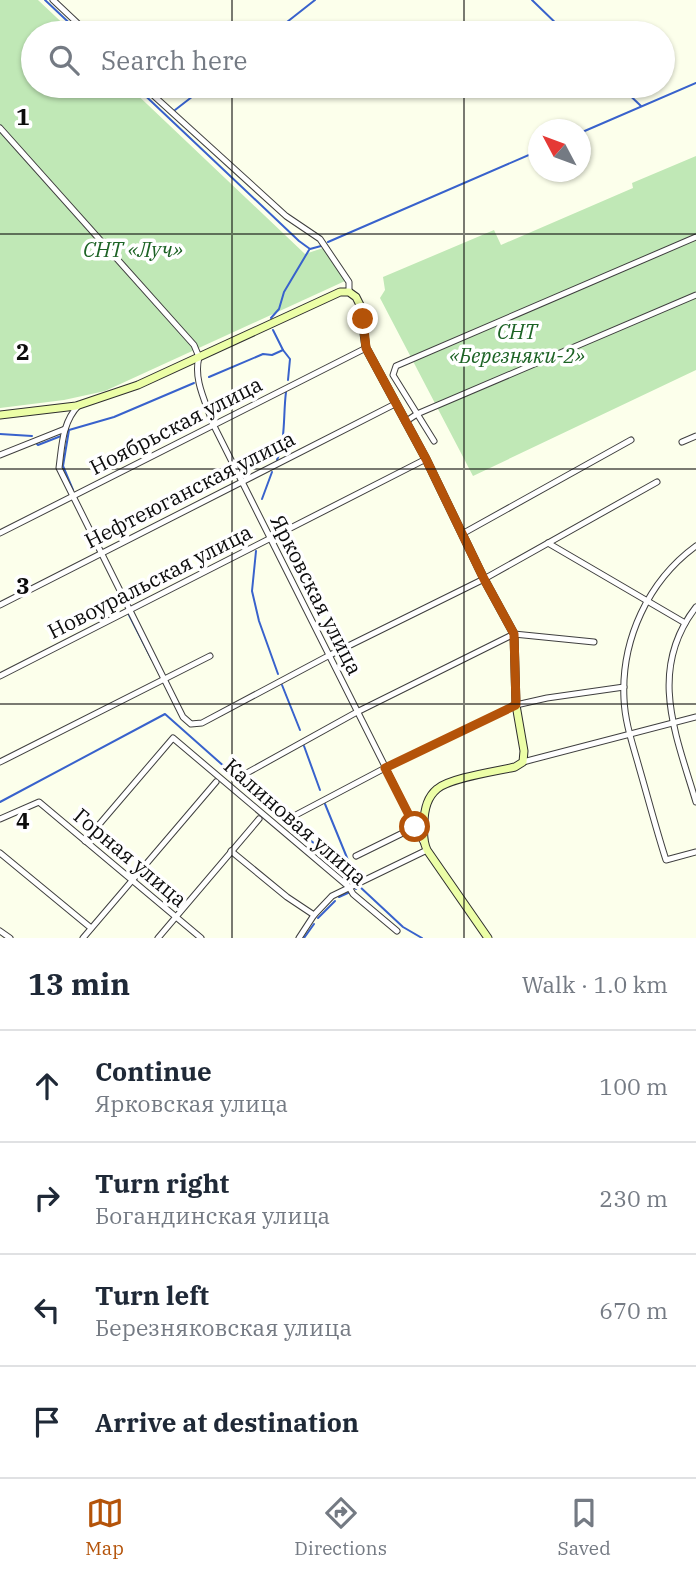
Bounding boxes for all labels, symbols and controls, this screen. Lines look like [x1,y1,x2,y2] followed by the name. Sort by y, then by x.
[21,21,675,98] search box
[45,41,83,79] icon: search
[101,43,247,77] text: Search here
[16,101,30,131] text: 1
[528,119,591,182] north arrow
[83,235,183,263] park label: СНТ «Луч»
[347,303,378,334] route end
[449,317,585,369] park label: СНТ «Березняки-2»
[16,336,30,366] text: 2
[85,369,267,481] street label: Ноябрьская улица
[80,424,300,554] street label: Нефтеюганская улица
[264,510,369,679] street label: Ярковская улица
[43,517,256,645] street label: Новоуральская улица
[16,570,30,600] text: 3
[218,751,373,891] street label: Калиновая улица
[68,802,193,913] street label: Горная улица
[16,805,30,835] text: 4
[399,811,430,842] route start
[28,964,130,1003] text: 13 min
[522,969,668,999] text: Walk · 1.0 km
[95,1054,212,1088] text: Continue
[28,1067,66,1105] icon: ahead
[599,1071,668,1101] text: 100 m
[95,1088,288,1118] text: Ярковская улица
[95,1166,229,1200] text: Turn right
[28,1179,66,1217] icon: right
[599,1183,668,1213] text: 230 m
[95,1200,330,1230] text: Богандинская улица
[95,1278,209,1312] text: Turn left
[28,1291,66,1329] icon: left
[599,1295,668,1325] text: 670 m
[95,1312,352,1342] text: Березняковская улица
[28,1403,66,1441] icon: arrive
[95,1405,359,1439] text: Arrive at destination
[85,1494,124,1560] tab: Map
[294,1494,387,1560] tab: Directions
[558,1494,611,1560] tab: Saved

